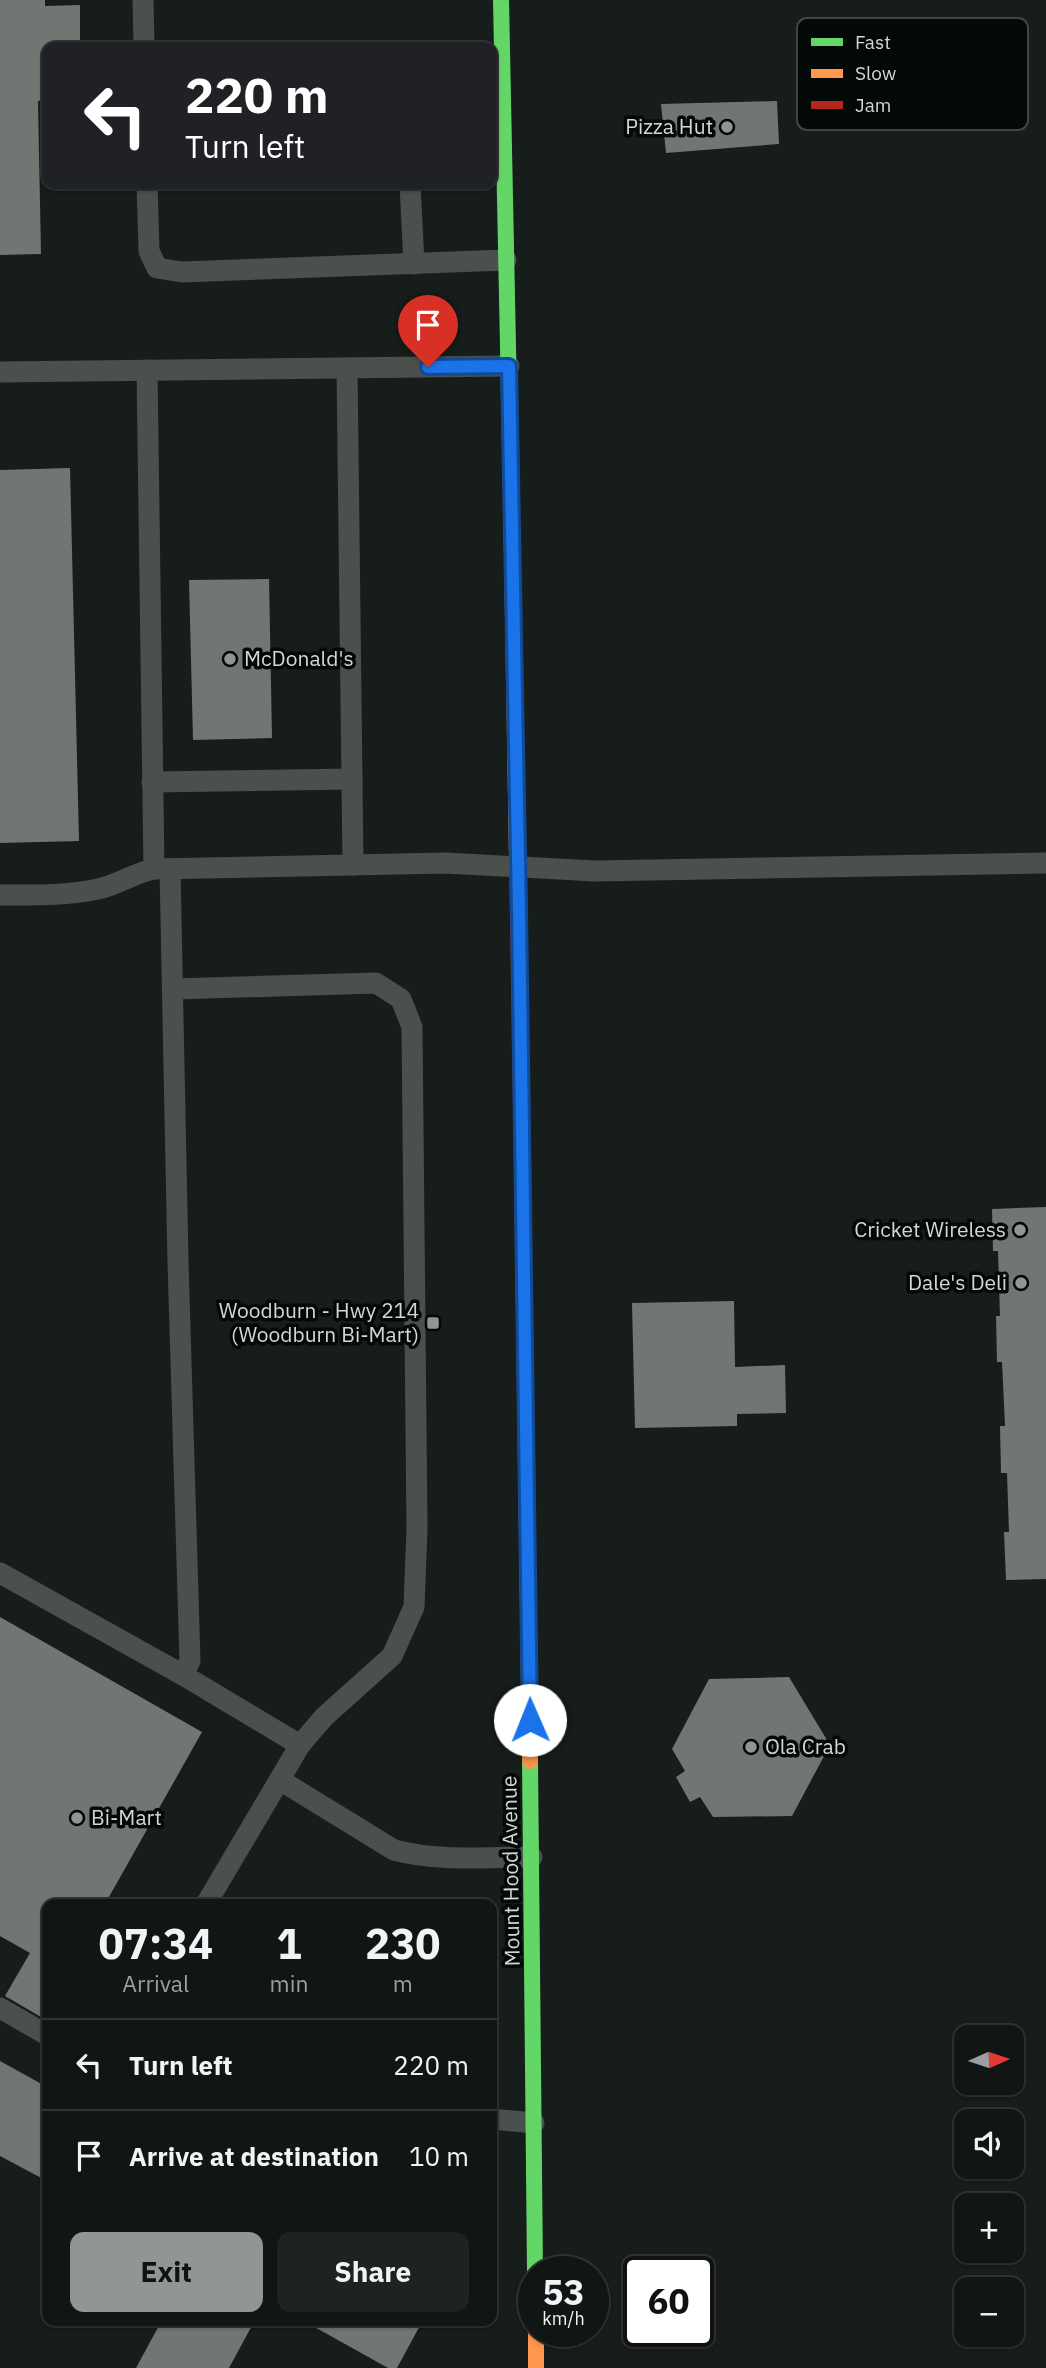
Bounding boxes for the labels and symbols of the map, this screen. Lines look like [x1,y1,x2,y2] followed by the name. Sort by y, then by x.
[797,18,1028,130] legend
[855,30,891,54] text: Fast
[855,61,896,85] text: Slow
[855,93,891,117] text: Jam
[625,112,713,140] place label: Pizza Hut
[719,119,735,135] marker: Pizza Hut
[398,295,458,367] pin
[244,644,354,672] place label: McDonald's
[222,651,238,667] marker: McDonald's
[854,1215,1006,1243] place label: Cricket Wireless
[1012,1222,1028,1238] marker: Cricket Wireless
[908,1268,1007,1296] place label: Dale's Deli
[1013,1275,1029,1291] marker: Dale's Deli
[219,1296,419,1348] place label: Woodburn - Hwy 214 (Woodburn Bi-Mart)
[425,1315,441,1331] marker: Woodburn - Hwy 214 (Woodburn Bi-Mart)
[493,1683,567,1757] position arrow
[765,1732,846,1760] place label: Ola Crab
[743,1739,759,1755] marker: Ola Crab
[494,1775,526,1967] street label: Mount Hood Avenue
[91,1803,162,1831] place label: Bi-Mart
[69,1810,85,1826] marker: Bi-Mart
[954,2025,1024,2095] north arrow
[623,2256,714,2347] speed limit sign: 60

